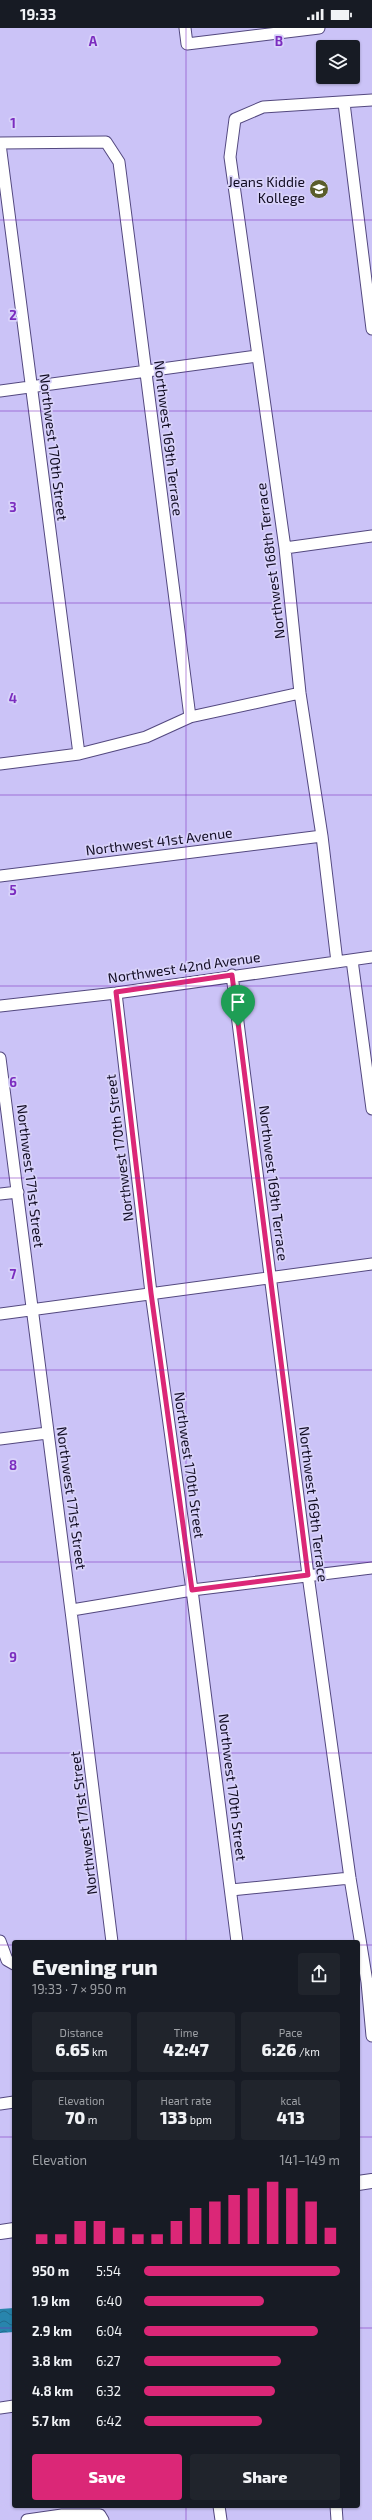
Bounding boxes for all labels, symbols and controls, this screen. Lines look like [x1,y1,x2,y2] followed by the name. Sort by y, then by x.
[20,5,56,23] text: 19:33
[89,33,98,49] text: A
[275,33,283,49] text: B
[316,40,360,84] map controls
[316,40,360,84] button: layers
[10,115,16,131] text: 1
[228,173,305,206] place label: Jeans Kiddie Kollege
[308,178,330,200] school or university icon: Jeans Kiddie Kollege
[9,307,17,323] text: 2
[151,359,187,517] street label: Northwest 169th Terrace
[37,372,71,522] street label: Northwest 170th Street
[252,482,288,640] street label: Northwest 168th Terrace
[9,499,17,515] text: 3
[9,690,17,706] text: 4
[85,824,233,858] street label: Northwest 41st Avenue
[9,882,17,898] text: 5
[107,948,261,986] street label: Northwest 42nd Avenue
[221,985,255,1026] pin
[227,991,249,1013] icon: arrive
[102,1073,136,1223] street label: Northwest 170th Street
[9,1074,17,1090] text: 6
[14,1103,48,1249] street label: Northwest 171st Street
[256,1104,292,1262] street label: Northwest 169th Terrace
[10,1266,17,1282] text: 7
[171,1390,209,1540] street label: Northwest 170th Street
[54,1425,90,1571] street label: Northwest 171st Street
[296,1425,332,1583] street label: Northwest 169th Terrace
[9,1457,17,1473] text: 8
[9,1649,17,1665] text: 9
[216,1712,250,1862] street label: Northwest 170th Street
[66,1750,100,1896] street label: Northwest 171st Street
[32,1953,158,1979] text: Evening run
[298,1953,340,1995] button: share
[32,1981,126,1997] text: 19:33 · 7 × 950 m
[60,2026,103,2039] text: Distance
[174,2026,198,2039] text: Time
[279,2026,303,2039] text: Pace
[55,2039,90,2059] text: 6.65
[163,2039,209,2059] text: 42:47
[261,2039,296,2059] text: 6:26
[90,2045,107,2058] text: km
[296,2045,320,2058] text: /km
[58,2094,105,2107] text: Elevation
[161,2094,211,2107] text: Heart rate
[281,2094,301,2107] text: kcal
[65,2107,85,2127] text: 70
[160,2107,187,2127] text: 133
[276,2107,305,2127] text: 413
[85,2113,97,2126] text: m
[187,2113,212,2126] text: bpm
[32,2152,87,2168] text: Elevation
[279,2152,340,2168] text: 141–149 m
[32,2263,69,2279] text: 950 m
[96,2263,121,2279] text: 5:54
[32,2293,70,2309] text: 1.9 km
[96,2293,122,2309] text: 6:40
[32,2323,72,2339] text: 2.9 km
[96,2323,122,2339] text: 6:04
[32,2353,72,2369] text: 3.8 km
[96,2353,120,2369] text: 6:27
[32,2383,73,2399] text: 4.8 km
[96,2383,121,2399] text: 6:32
[32,2413,70,2429] text: 5.7 km
[96,2413,122,2429] text: 6:42
[32,2454,182,2500] button: Save
[190,2454,340,2500] button: Share

